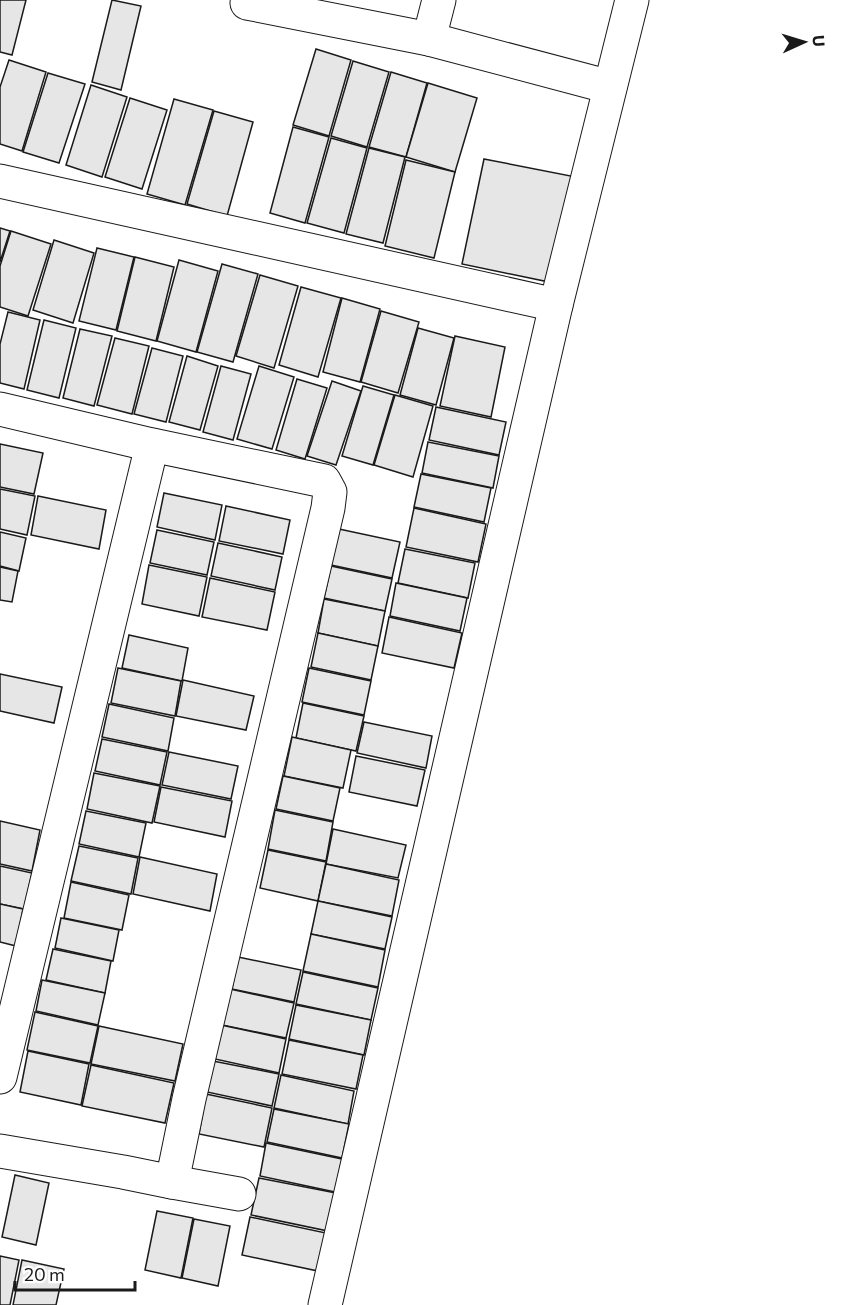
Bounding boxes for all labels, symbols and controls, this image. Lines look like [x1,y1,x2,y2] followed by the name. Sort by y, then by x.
[774,12,834,72] north arrow
[810,34,829,47] text: U
[15,1254,135,1292] scale bar
[24,1263,65,1285] text: 20 m

